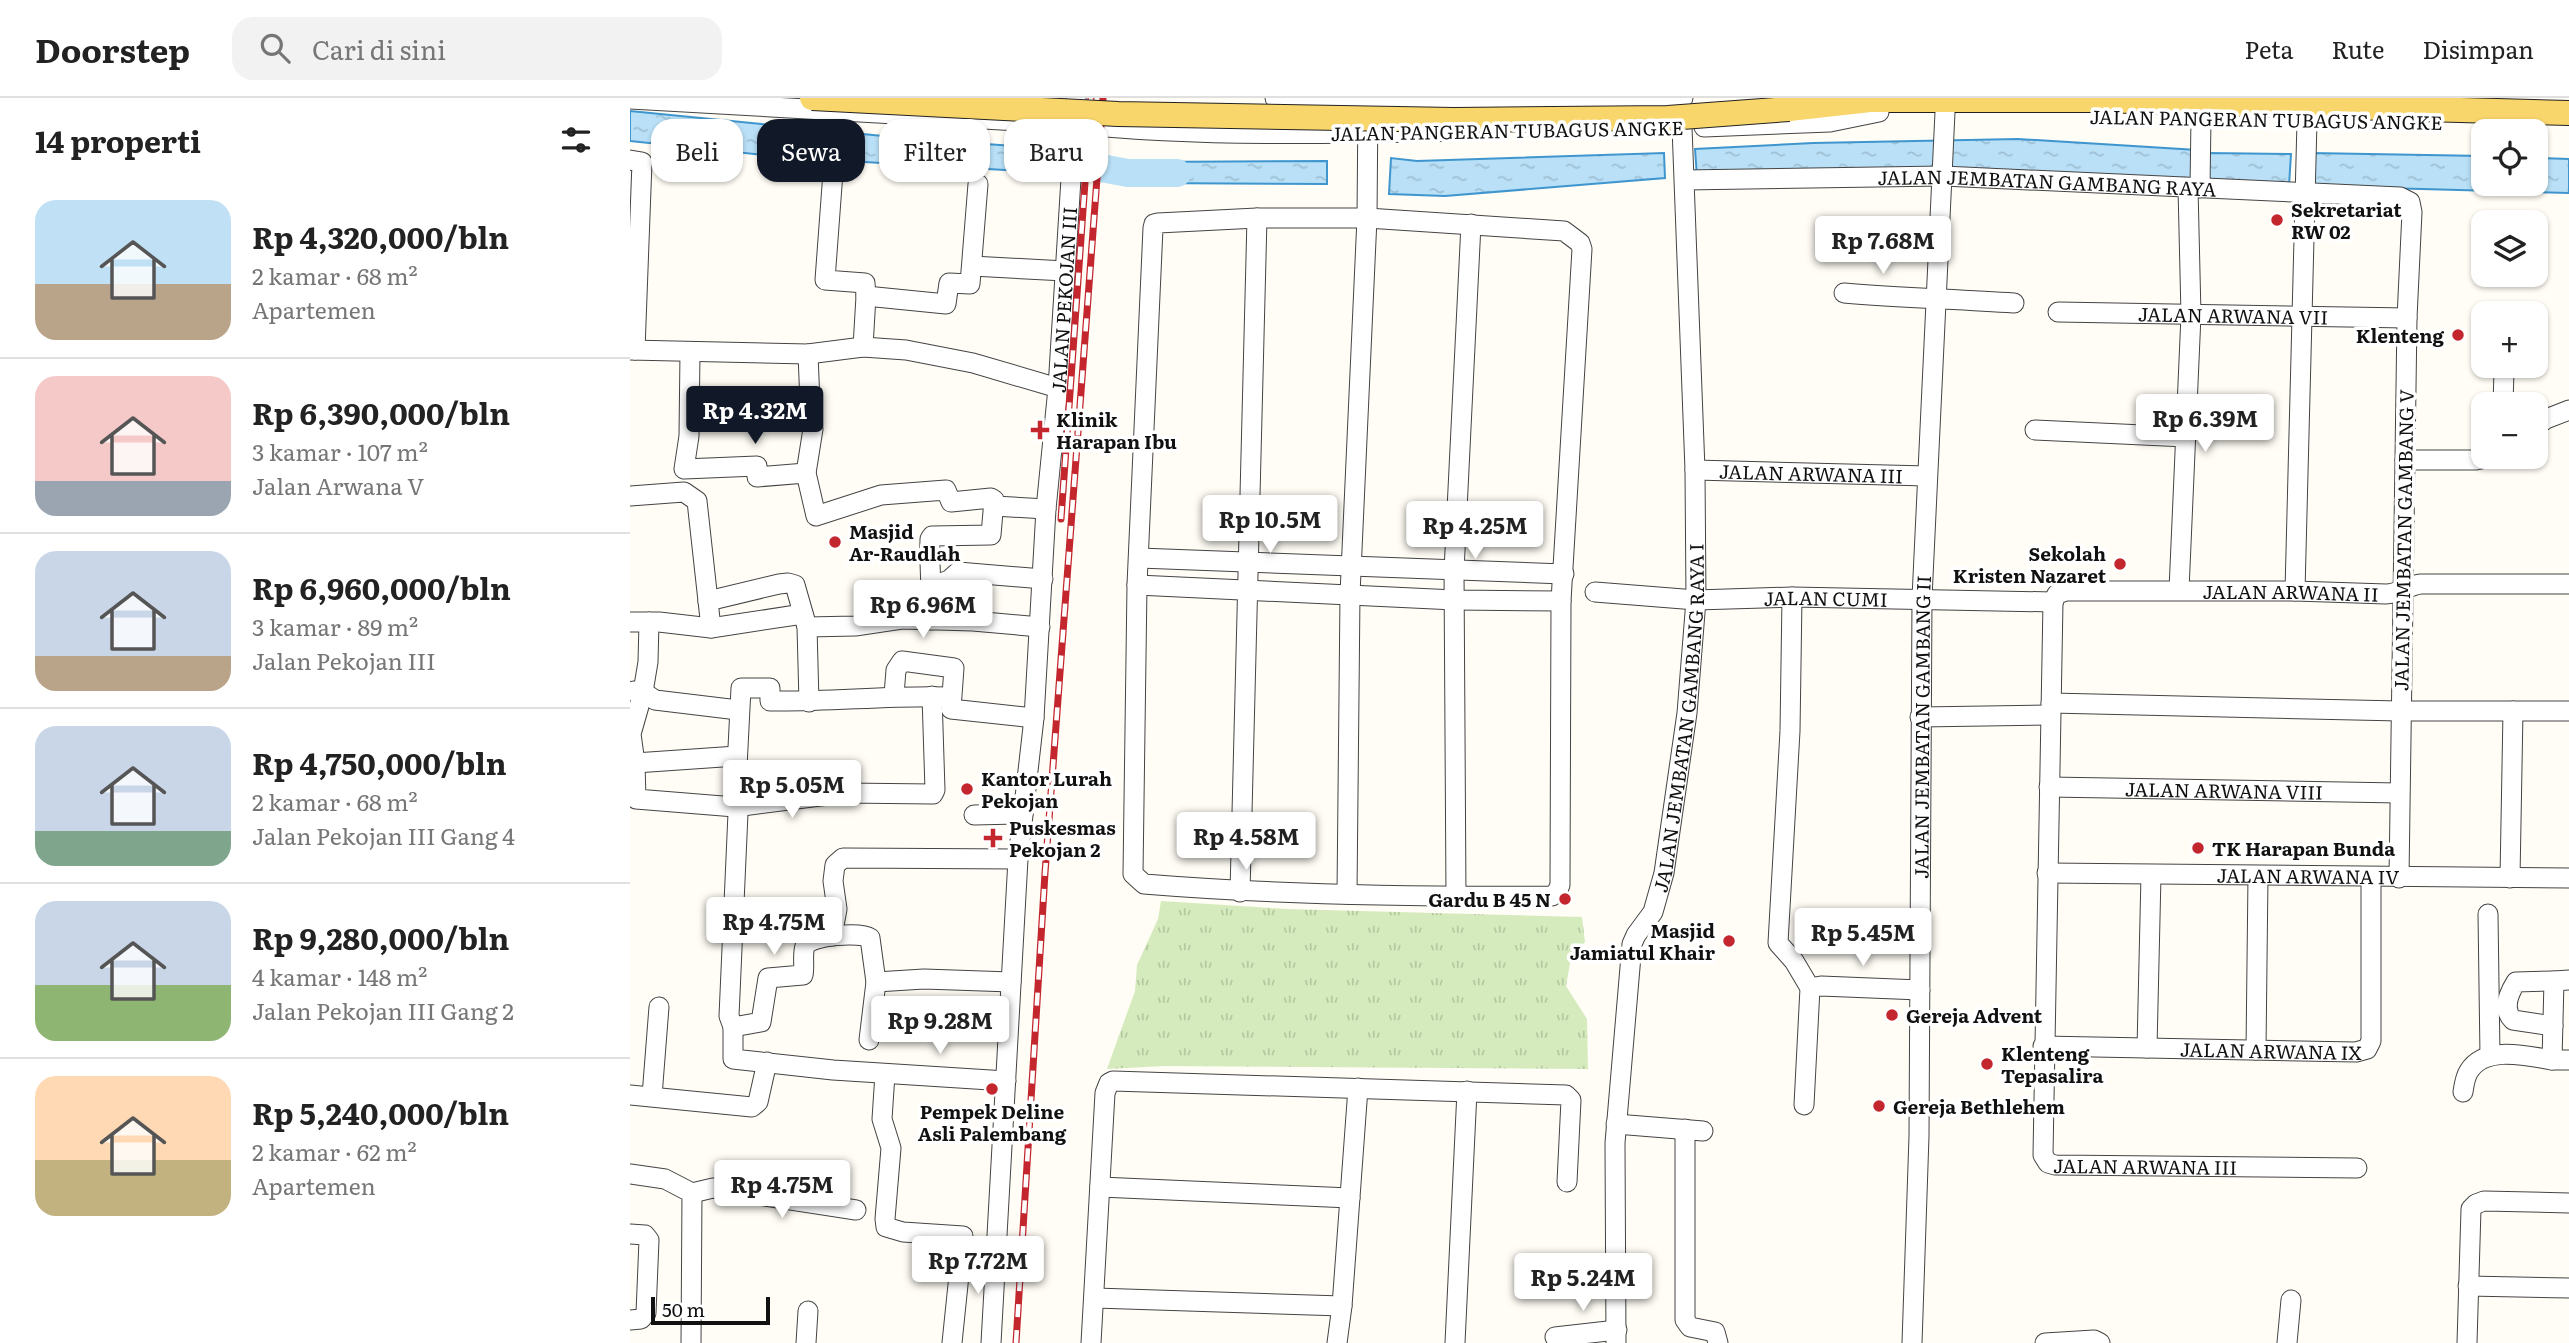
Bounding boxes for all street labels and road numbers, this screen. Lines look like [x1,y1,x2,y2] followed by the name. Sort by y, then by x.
[2089,102,2443,136] street label: JALAN PANGERAN TUBAGUS ANGKE
[1330,113,1684,147] street label: JALAN PANGERAN TUBAGUS ANGKE
[1877,162,2217,203] street label: JALAN JEMBATAN GAMBANG RAYA
[1044,206,1083,394] street label: JALAN PEKOJAN III
[2138,299,2328,331] street label: JALAN ARWANA VII
[2386,389,2420,691] street label: JALAN JEMBATAN GAMBANG V
[1719,457,1903,489] street label: JALAN ARWANA III
[1645,543,1710,895] street label: JALAN JEMBATAN GAMBANG RAYA I
[1906,575,1937,879] street label: JALAN JEMBATAN GAMBANG II
[2202,577,2379,608] street label: JALAN ARWANA II
[1763,583,1888,613] street label: JALAN CUMI
[2125,774,2323,806] street label: JALAN ARWANA VIII
[2217,861,2399,890] street label: JALAN ARWANA IV
[2180,1035,2363,1066] street label: JALAN ARWANA IX
[2053,1151,2237,1181] street label: JALAN ARWANA III

